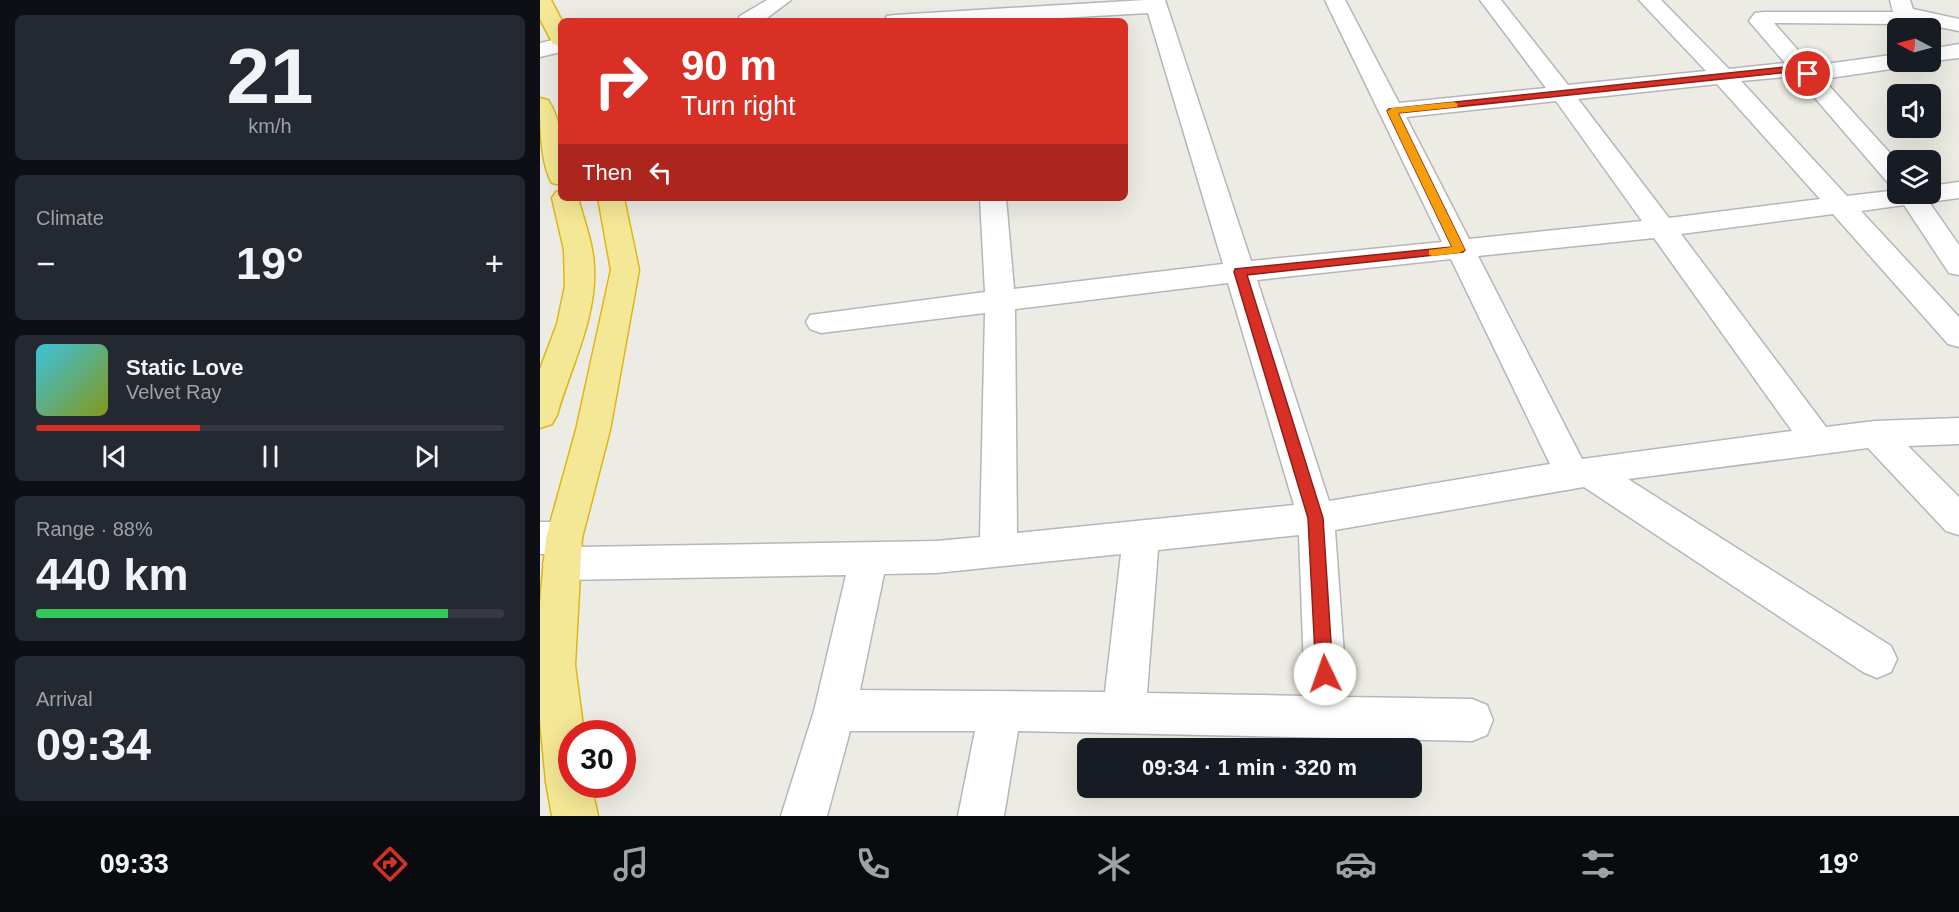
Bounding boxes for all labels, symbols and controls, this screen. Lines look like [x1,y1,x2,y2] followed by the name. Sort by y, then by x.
[1887,18,1941,72] north arrow
[1887,18,1941,204] map controls
[227,32,313,120] text: 21
[582,42,660,120] icon: right
[681,42,777,89] text: 90 m
[1782,48,1833,99] pin
[1791,57,1824,90] icon: arrive
[1887,84,1941,138] button: sound
[681,91,796,121] text: Turn right
[248,115,292,137] text: km/h
[1887,150,1941,204] button: layers
[644,156,677,189] icon: left
[582,160,632,185] text: Then
[36,207,104,229] text: Climate
[236,238,304,289] text: 19°
[36,245,55,282] text: −
[485,245,504,282] text: +
[126,355,243,380] text: Static Love
[126,381,222,403] text: Velvet Ray
[98,440,131,473] icon: previous
[254,440,287,473] icon: pause
[410,440,443,473] icon: next
[36,518,153,540] text: Range · 88%
[36,549,189,600] text: 440 km
[1293,642,1357,706] position arrow
[36,688,93,710] text: Arrival
[36,719,151,770] text: 09:34
[558,720,636,798] speed limit sign: 30
[1142,755,1357,780] text: 09:34 · 1 min · 320 m
[369,843,411,885] icon: directions
[610,843,652,885] icon: music
[852,843,894,885] icon: phone
[1093,843,1135,885] icon: climate
[1335,843,1377,885] icon: car
[1577,843,1619,885] icon: filters
[100,849,169,879] text: 09:33
[1818,849,1859,879] text: 19°

